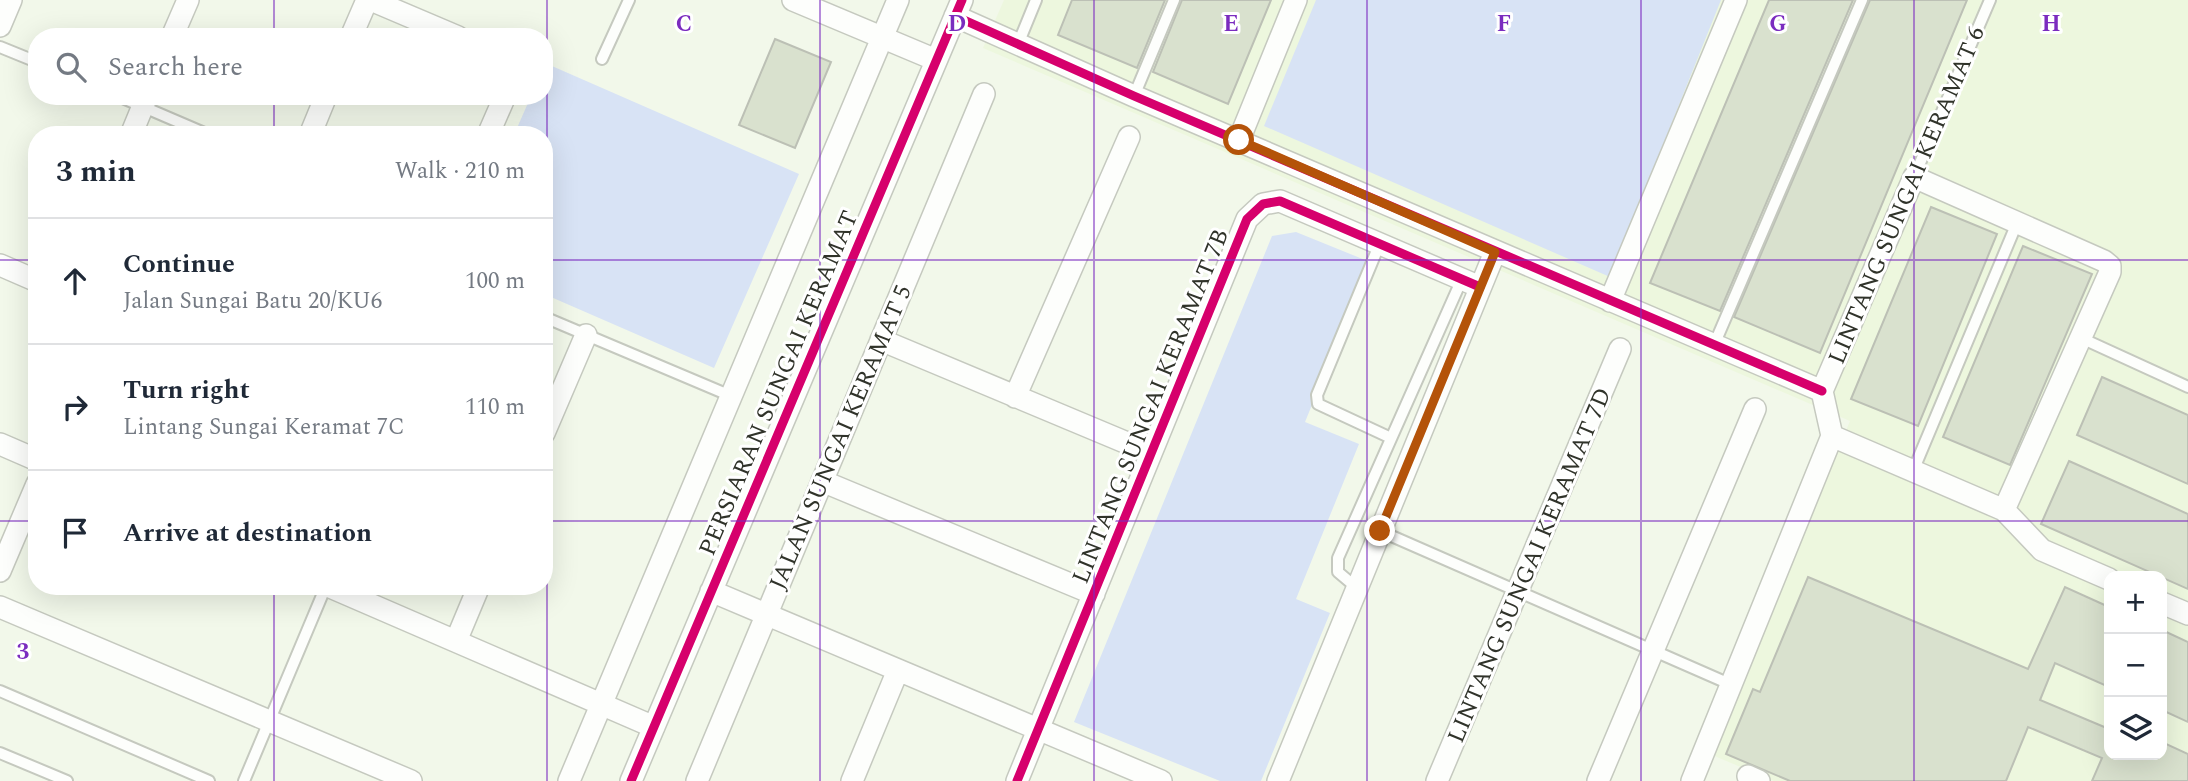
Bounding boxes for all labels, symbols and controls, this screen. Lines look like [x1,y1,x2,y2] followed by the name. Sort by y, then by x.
[676,7,692,42] text: C
[948,7,966,42] text: D
[1223,7,1239,42] text: E
[1497,7,1511,42] text: F
[1769,7,1787,42] text: G
[2041,7,2061,42] text: H
[1819,21,1995,370] street label: LINTANG SUNGAI KERAMAT 6
[28,28,553,105] search box
[108,47,243,87] text: Search here
[52,48,90,86] icon: search
[1223,124,1254,155] route start
[56,149,136,195] text: 3 min
[395,154,525,189] text: Walk · 210 m
[690,205,868,562] street label: PERSIARAN SUNGAI KERAMAT
[1063,223,1239,589] street label: LINTANG SUNGAI KERAMAT 7B
[123,244,235,284] text: Continue
[56,262,94,300] icon: ahead
[465,264,525,299] text: 100 m
[760,279,922,595] street label: JALAN SUNGAI KERAMAT 5
[123,284,382,319] text: Jalan Sungai Batu 20/KU6
[123,370,250,410] text: Turn right
[1439,382,1621,749] street label: LINTANG SUNGAI KERAMAT 7D
[56,388,94,426] icon: right
[465,390,525,425] text: 110 m
[123,410,405,445] text: Lintang Sungai Keramat 7C
[123,513,372,553] text: Arrive at destination
[56,514,94,552] icon: arrive
[1364,515,1395,546] route end
[2104,571,2167,760] map controls
[2104,571,2167,634] button: +
[2104,634,2167,697] button: −
[17,635,30,670] text: 3
[2104,697,2167,760] button: layers

